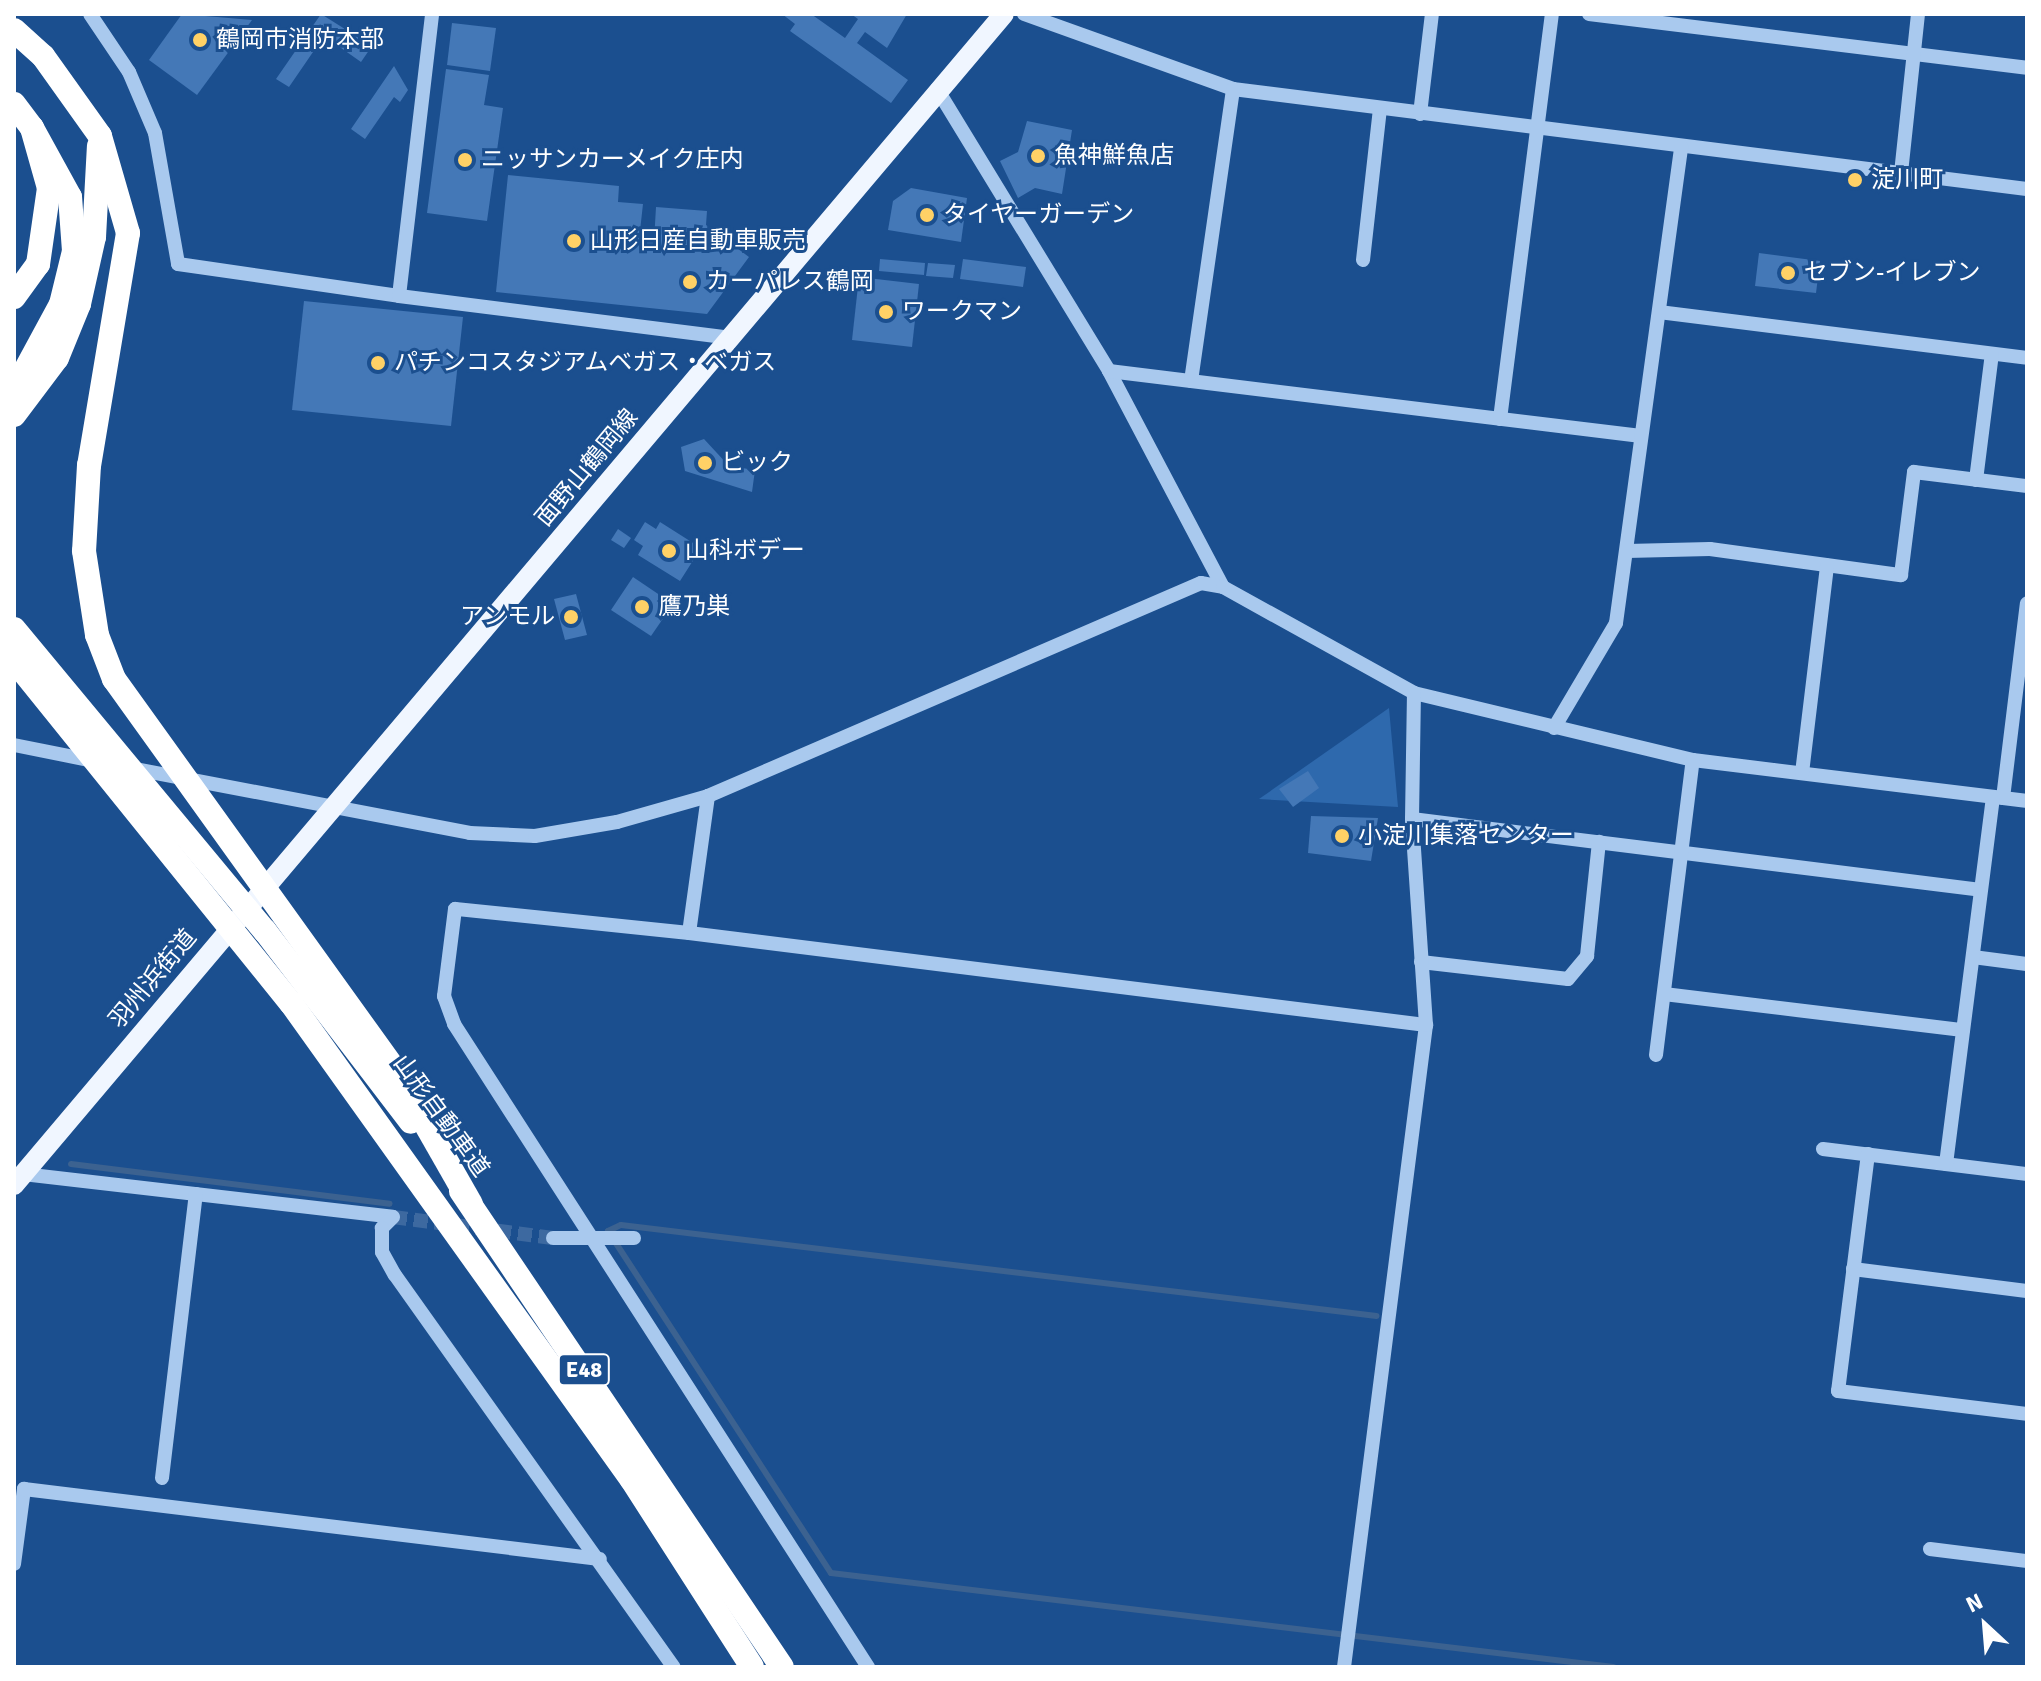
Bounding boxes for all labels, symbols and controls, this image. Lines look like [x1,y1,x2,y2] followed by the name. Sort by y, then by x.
[216,26,384,54] place label: 鶴岡市消防本部
[191,31,209,49] marker: 鶴岡市消防本部
[1054,142,1174,170] place label: 魚神鮮魚店
[481,146,745,174] place label: ニッサンカーメイク庄内
[1029,147,1047,165] marker: 魚神鮮魚店
[456,151,474,169] marker: ニッサンカーメイク庄内
[1871,166,1943,194] place label: 淀川町
[1846,171,1864,189] marker: 淀川町
[943,201,1135,229] place label: タイヤーガーデン
[918,206,936,224] marker: タイヤーガーデン
[590,227,806,255] place label: 山形日産自動車販売
[565,232,583,250] marker: 山形日産自動車販売
[1804,259,1980,287] place label: セブン-イレブン
[1779,264,1797,282] marker: セブン-イレブン
[706,268,874,296] place label: カーパレス鶴岡
[681,273,699,291] marker: カーパレス鶴岡
[902,298,1022,326] place label: ワークマン
[877,303,895,321] marker: ワークマン
[394,349,778,377] place label: パチンコスタジアムベガス・ベガス
[369,354,387,372] marker: パチンコスタジアムベガス・ベガス
[530,404,644,532] street label: 面野山鶴岡線
[721,449,793,477] place label: ビック
[696,454,714,472] marker: ビック
[685,537,805,565] place label: 山科ボデー
[660,542,678,560] marker: 山科ボデー
[658,593,730,621] place label: 鷹乃巣
[633,598,651,616] marker: 鷹乃巣
[459,603,555,631] place label: アンモル
[562,608,580,626] marker: アンモル
[1358,822,1574,850] place label: 小淀川集落センター
[1333,827,1351,845] marker: 小淀川集落センター
[103,924,203,1034] street label: 羽州浜街道
[387,1049,495,1183] street label: 山形自動車道
[556,1352,612,1388] road number: E48
[1945,1585,2025,1665] north arrow
[1961,1587,1987,1618] text: N

